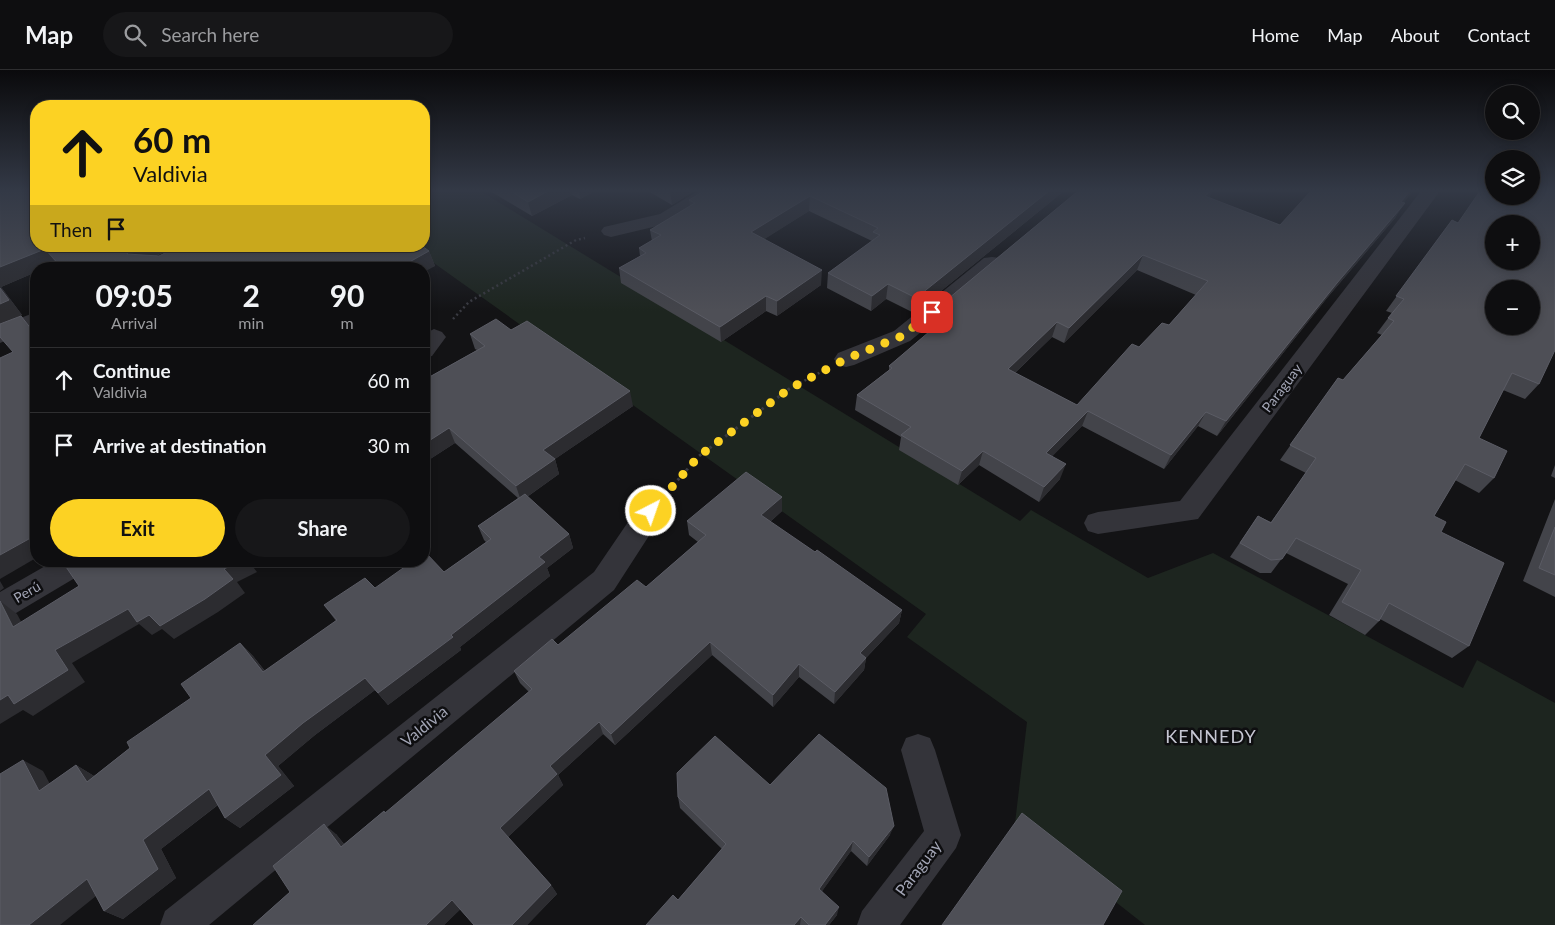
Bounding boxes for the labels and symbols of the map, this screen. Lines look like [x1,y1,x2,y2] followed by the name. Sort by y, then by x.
[911,291,953,333] pin
[1258,360,1306,415] street label: Paraguay
[624,484,676,536] position arrow
[10,577,43,606] street label: Perú
[397,701,451,750] street label: Valdivia
[1165,725,1257,747] district label: KENNEDY
[891,836,945,899] street label: Paraguay

